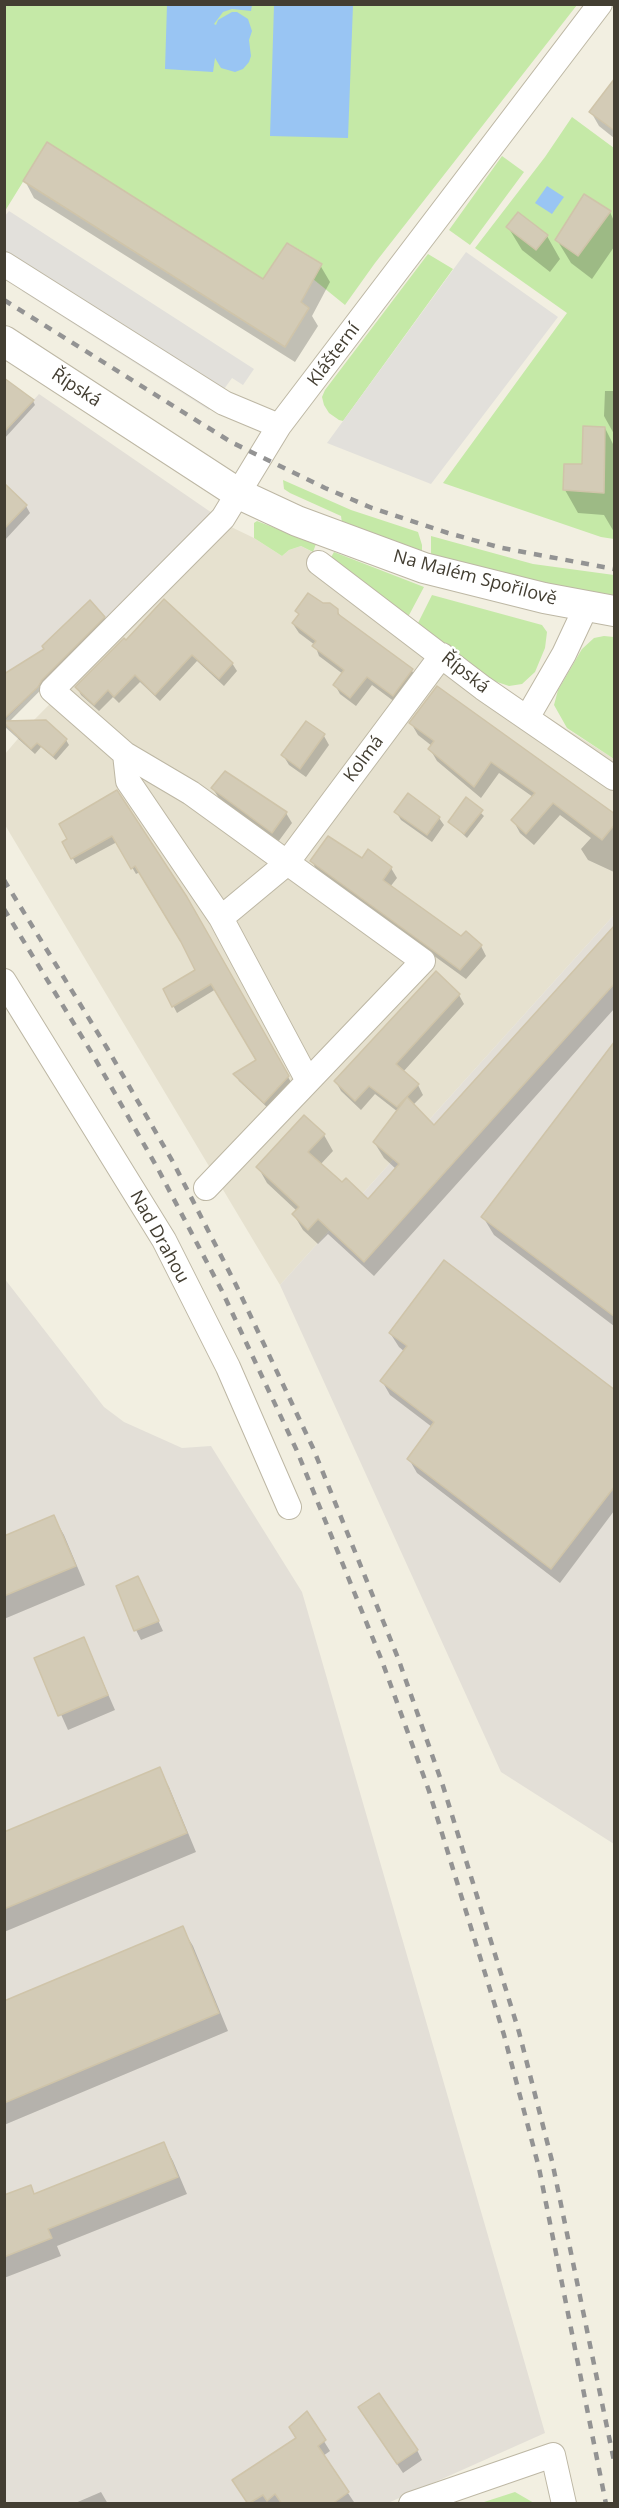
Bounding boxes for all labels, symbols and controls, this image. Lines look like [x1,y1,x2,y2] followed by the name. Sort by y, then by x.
[303,319,365,391] street label: Klášterní
[47,364,105,412] street label: Řípská
[391,546,559,610] street label: Na Malém Spořilově
[437,648,493,698] street label: Řípská
[339,731,389,787] street label: Kolmá
[125,1187,193,1287] street label: Nad Drahou

